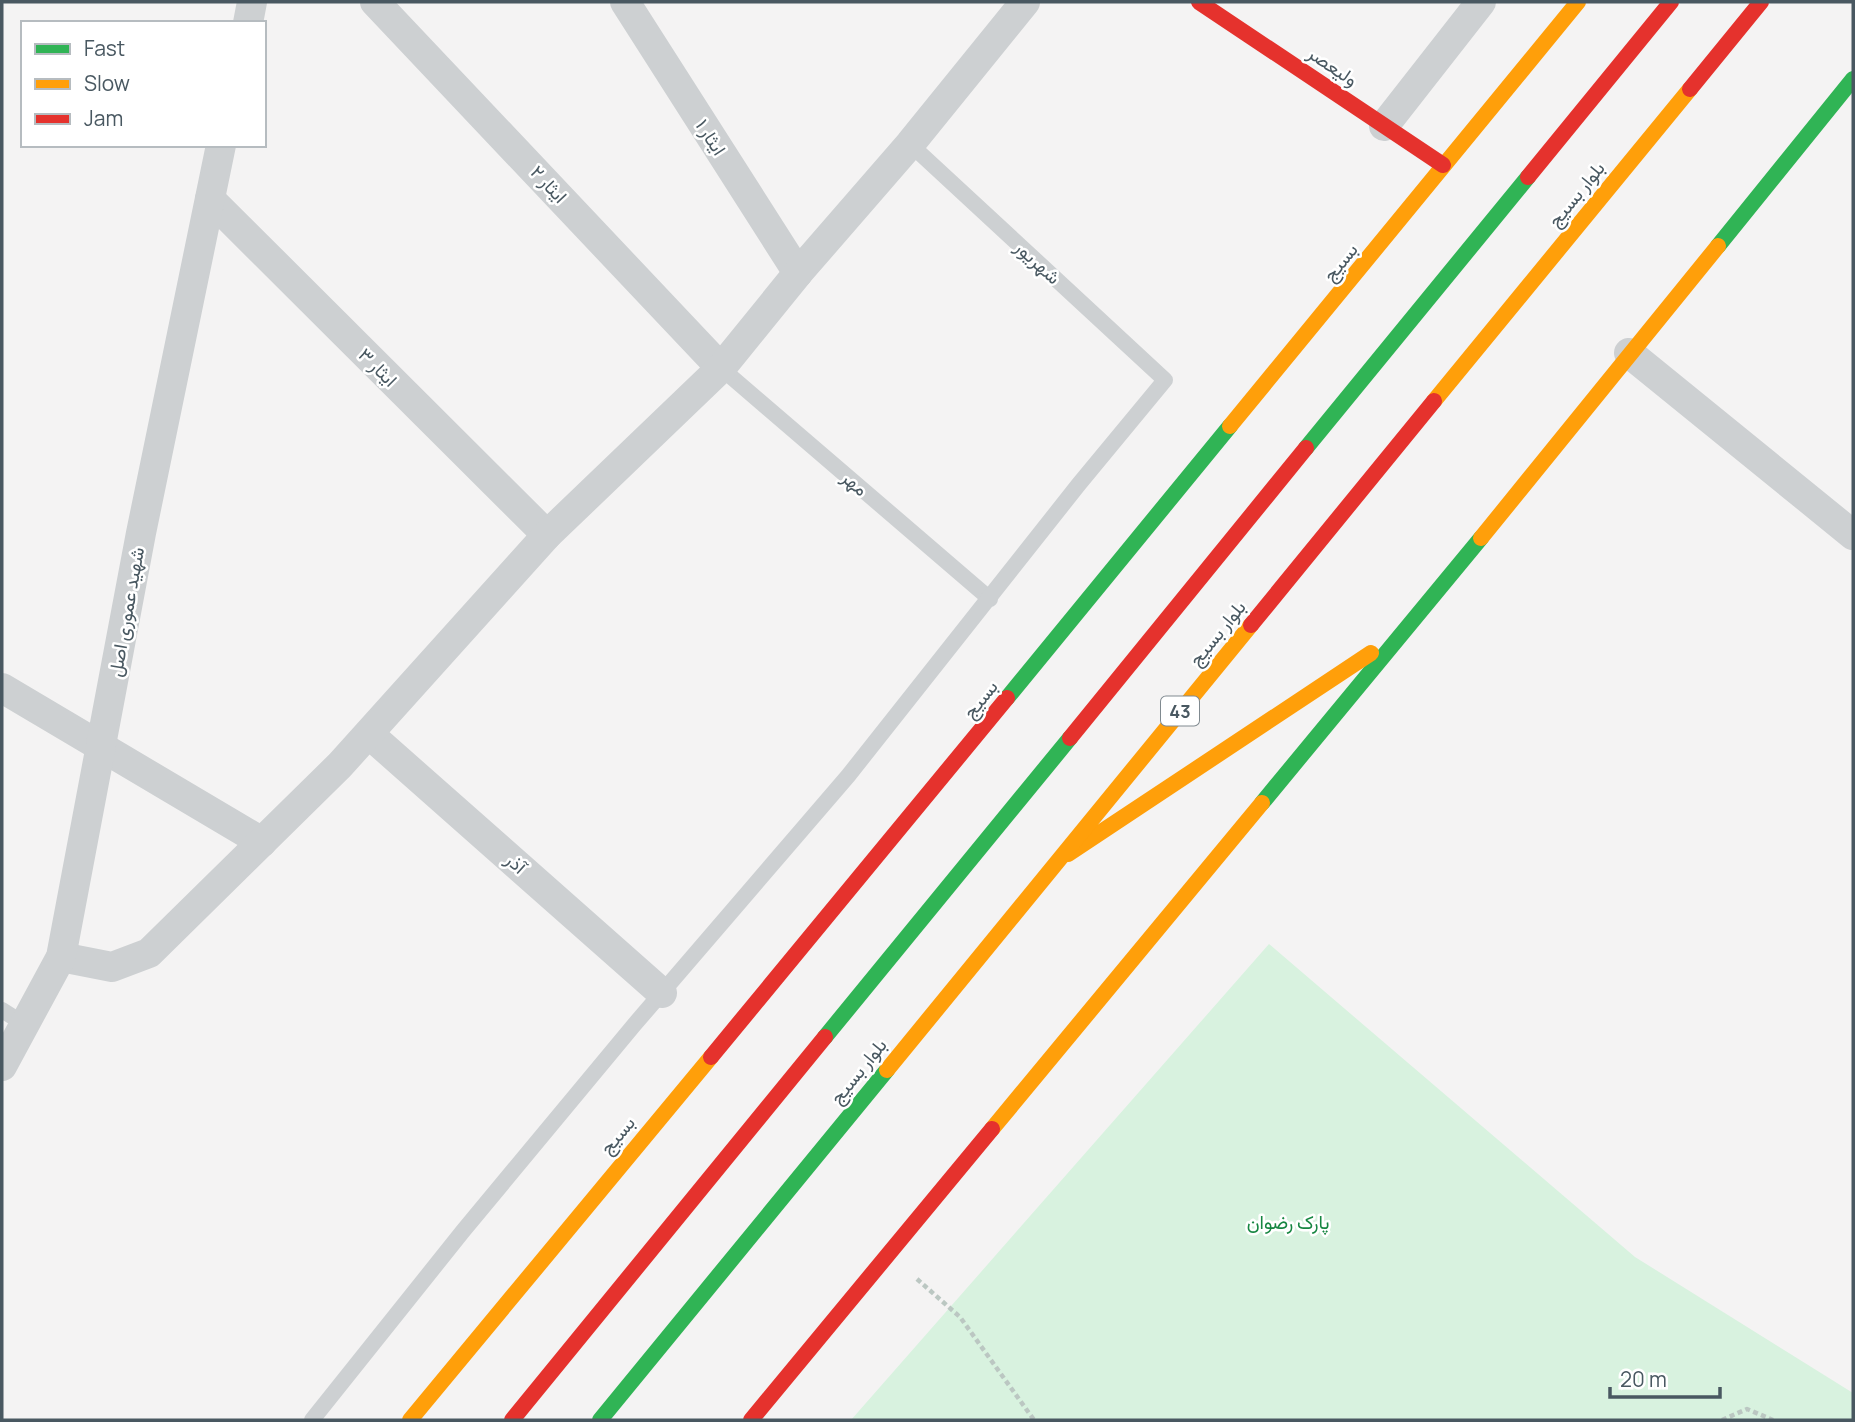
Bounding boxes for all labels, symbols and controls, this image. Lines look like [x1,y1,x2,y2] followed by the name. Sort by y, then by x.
[21,21,266,147] legend
[84,34,125,62] text: Fast
[1302,39,1363,92] street label: ولیعصر
[84,69,130,97] text: Slow
[84,104,123,132] text: Jam
[690,114,732,160] street label: ایثار ۱
[1542,156,1611,233] street label: بلوار بسیج
[525,159,573,209] street label: ایثار ۲
[1009,234,1067,290] street label: شهریور
[1316,237,1364,287] street label: بسیج
[353,342,403,392] street label: ایثار ۳
[836,464,874,502] street label: مهر
[102,545,150,679] street label: شهید عموری اصل
[1183,595,1252,672] street label: بلوار بسیج
[956,674,1004,724] street label: بسیج
[1161,696,1199,726] road number: 43
[499,846,533,880] street label: آذر
[824,1033,893,1110] street label: بلوار بسیج
[593,1110,641,1160] street label: بسیج
[1247,1209,1329,1236] park label: پارک رضوان
[1610,1356,1720,1400] scale bar
[1620,1365,1667,1393] text: 20 m

